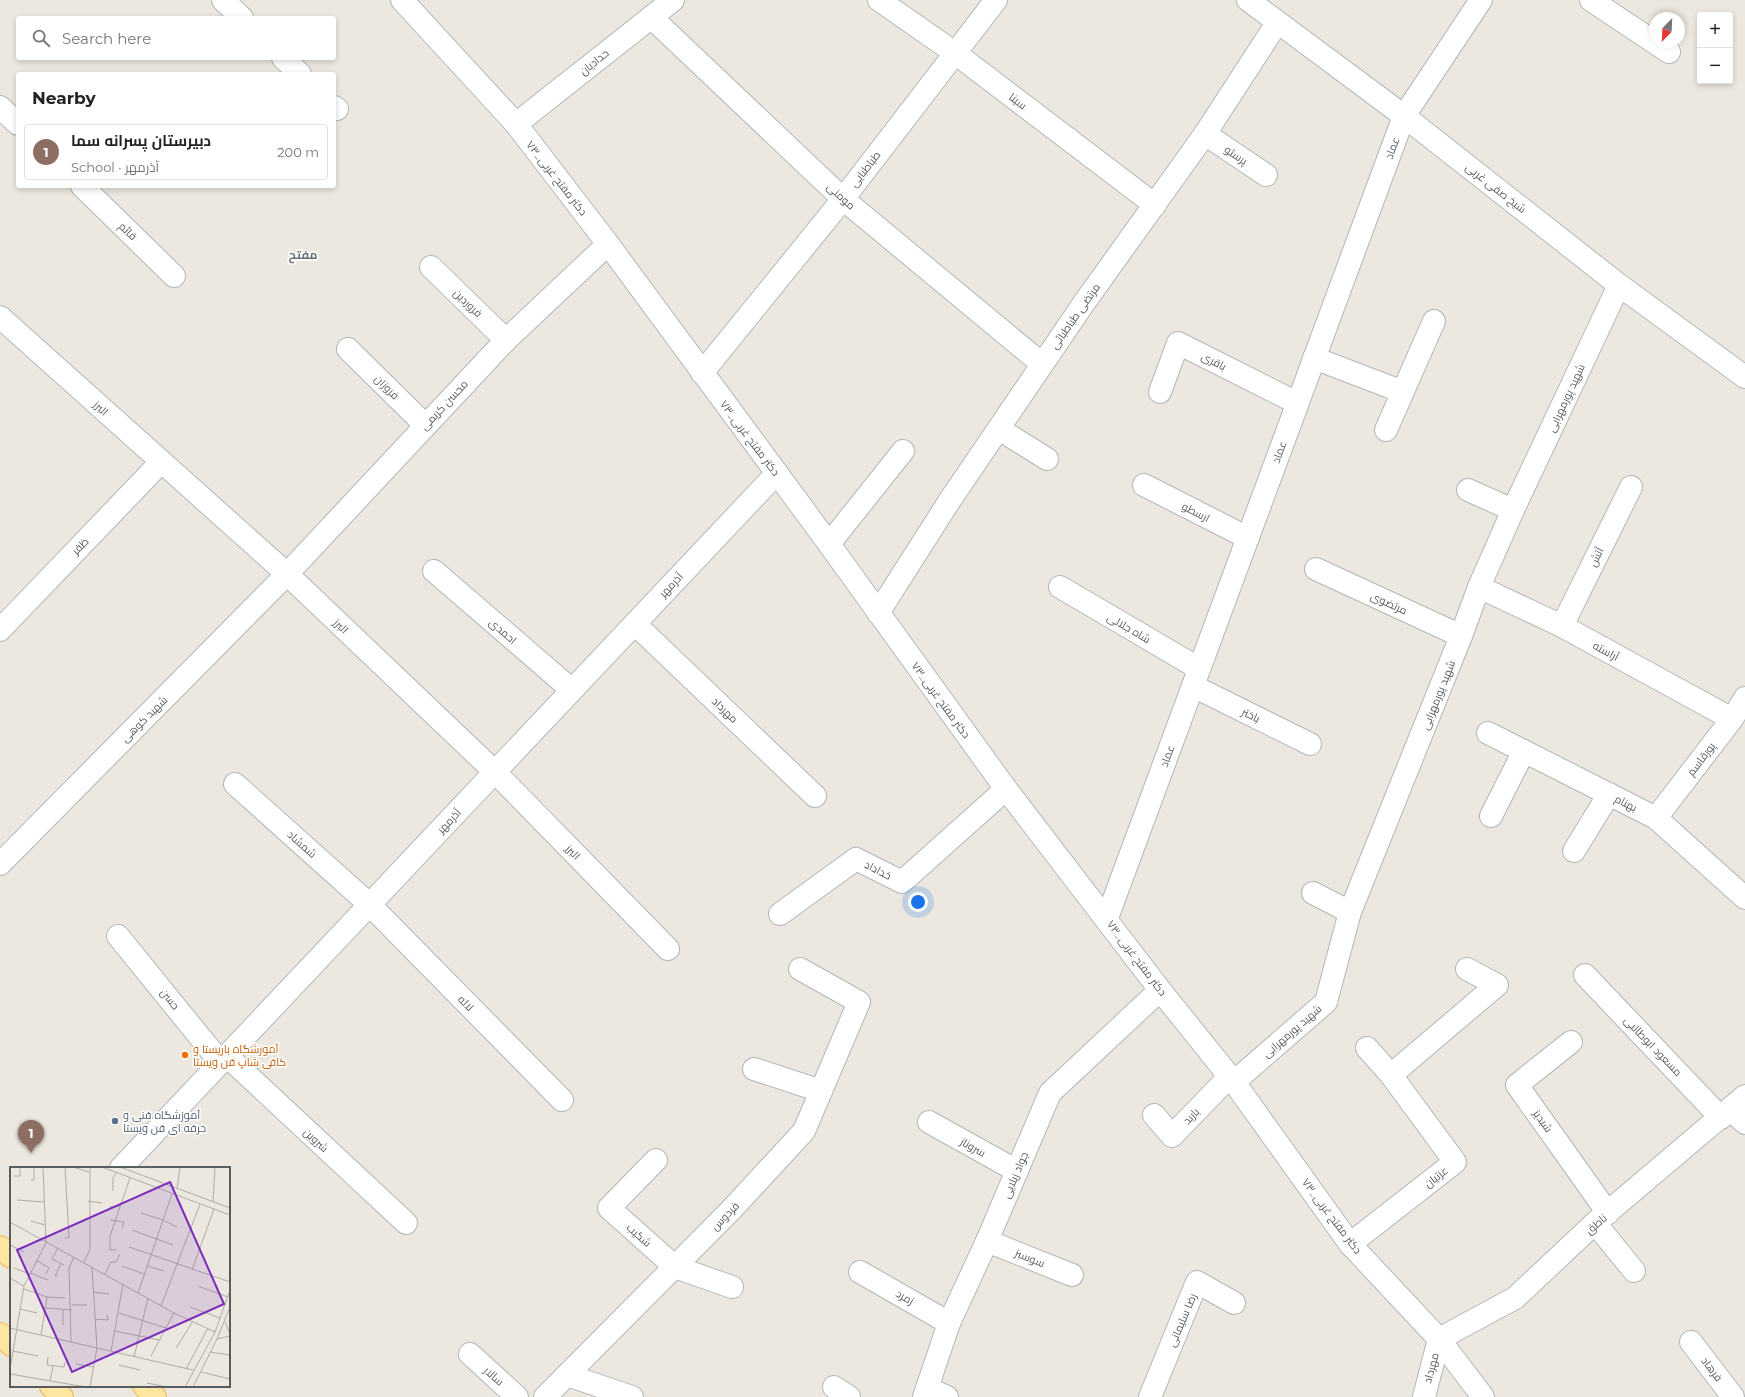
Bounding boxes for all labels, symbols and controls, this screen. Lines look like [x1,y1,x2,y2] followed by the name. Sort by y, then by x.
[1649,12,1685,48] north arrow
[1697,12,1733,84] map controls
[1697,12,1733,48] button: +
[16,16,336,60] search box
[30,27,52,49] icon: search
[62,29,151,48] text: Search here
[576,46,612,78] street label: حدادیان
[1697,48,1733,84] button: −
[32,88,96,108] text: Nearby
[1006,90,1030,112] street label: سینا
[71,131,211,150] text: دبیرستان پسرانه سما
[1382,135,1402,161] street label: عماد
[523,138,591,219] street label: ۷۳_دکتر مفتح غربی
[1222,142,1250,168] street label: پرستو
[43,144,49,160] text: 1
[277,144,319,160] text: 200 m
[847,148,883,190] street label: طباطبایی
[71,159,159,175] text: School · آذرمهر
[1462,160,1529,217] street label: شیخ صفی غربی
[824,180,858,212] street label: مومنی
[115,219,140,244] street label: قائم
[289,247,317,264] district label: مفتح
[1047,280,1103,352] street label: مرتضی طباطبائی
[451,286,485,320] street label: فروردین
[1199,349,1229,373] street label: باقری
[1544,362,1588,434] street label: شهید پورمهرابی
[372,372,402,402] street label: فروزان
[417,377,471,433] street label: محسن کریمی
[90,397,111,418] street label: البرز
[716,397,783,479] street label: ۷۳_دکتر مفتح غربی
[1269,439,1289,465] street label: عماد
[1180,499,1212,525] street label: ارسطو
[68,534,91,558] street label: ظفر
[1585,545,1607,569] street label: آتش
[655,570,686,601] street label: آذرمهر
[1368,588,1410,618] street label: مرتضوی
[1105,610,1153,646] street label: شاه جلالی
[330,615,351,636] street label: البرز
[486,615,520,647] street label: احمدی
[1591,638,1621,664] street label: آراسته
[1418,658,1458,732] street label: شهید پورمهرابی
[908,659,973,742] street label: ۷۳_دکتر مفتح غربی
[118,693,170,745] street label: شهید کوهی
[709,694,741,726] street label: مهرداد
[1239,704,1263,725] street label: باختر
[1684,739,1719,779] street label: پورقاسم
[1157,743,1177,769] street label: عماد
[1612,791,1640,816] street label: بهنام
[433,806,464,837] street label: آذرمهر
[284,827,320,861] street label: شمشاد
[562,841,583,862] street label: البرز
[862,857,894,883] street label: خداداد
[908,892,928,912] your location
[1103,917,1170,999] street label: ۷۳_دکتر مفتح غربی
[157,986,183,1012] street label: حسن
[455,992,477,1014] street label: لاله
[1260,1002,1324,1060] street label: شهید پورمهرابی
[1621,1013,1685,1079] street label: مسعود ابوطالبی
[193,1042,286,1069] place label: آموزشگاه باریستا و کافی شاپ فن ویستا
[180,1050,190,1060] marker: آموزشگاه باریستا و کافی شاپ فن ویستا
[1180,1105,1202,1127] street label: باربد
[1530,1106,1556,1135] street label: شبدیز
[123,1108,206,1135] place label: آموزشگاه فنی و حرفه ای فن ویستا
[110,1116,120,1126] marker: آموزشگاه فنی و حرفه ای فن ویستا
[18,1120,44,1153] pin: 1
[301,1125,331,1155] street label: شروین
[957,1134,988,1160] street label: سروناز
[999,1149,1031,1201] street label: جواد زیلایی
[1421,1163,1451,1191] street label: عزتیان
[10,1167,230,1387] inset map
[1298,1175,1365,1257] street label: ۷۳_دکتر مفتح غربی
[708,1199,742,1233] street label: فردوس
[1582,1211,1610,1237] street label: ناطق
[624,1220,654,1250] street label: شکیب
[1012,1245,1047,1270] street label: سوسبز
[893,1286,917,1308] street label: زمرد
[1164,1291,1200,1349] street label: رضا سلیمانی
[1420,1351,1442,1385] street label: مهرداد
[1698,1354,1726,1384] street label: فرهاد
[480,1363,507,1389] street label: سالار

